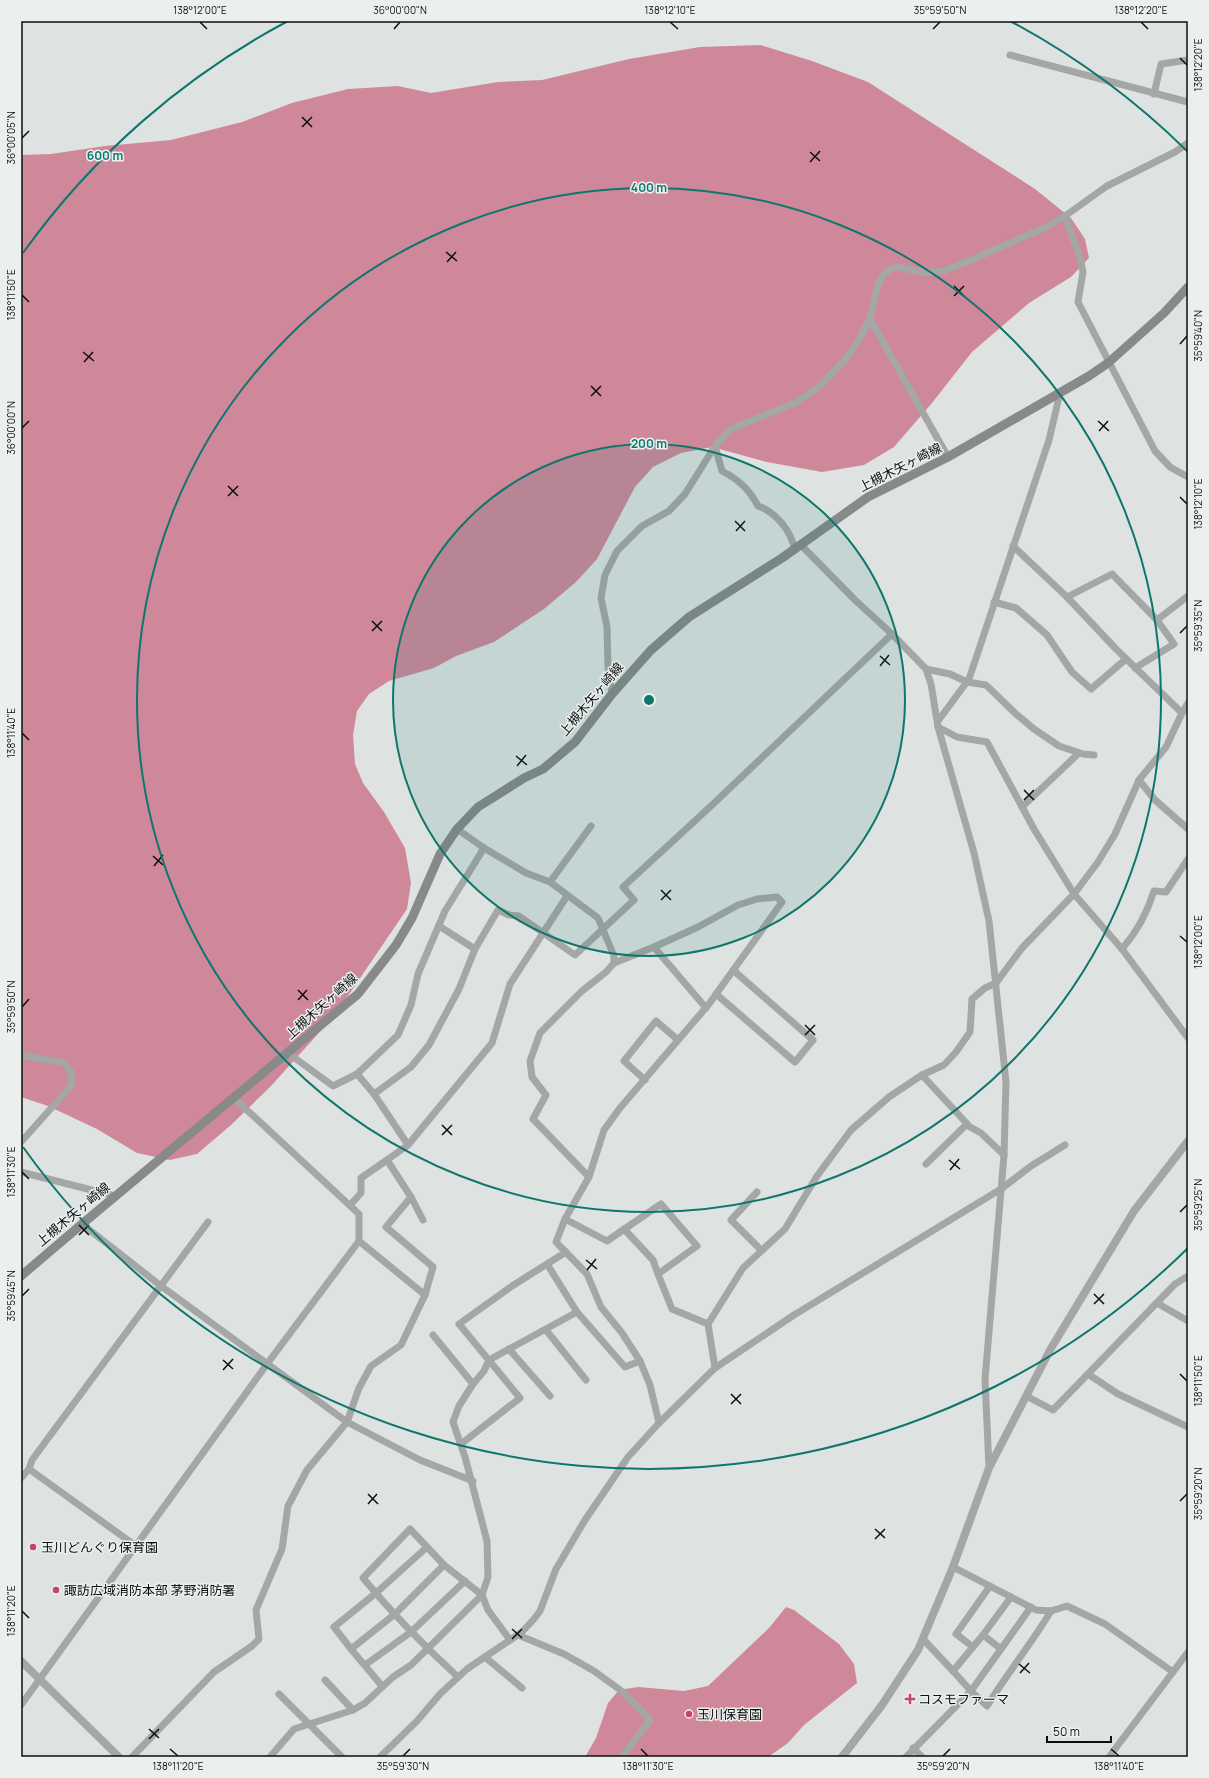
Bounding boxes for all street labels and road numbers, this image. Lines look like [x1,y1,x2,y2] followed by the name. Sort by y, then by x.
[855,438,945,496] street label: 上槻木矢ヶ崎線
[555,658,627,740] street label: 上槻木矢ヶ崎線
[281,969,361,1043] street label: 上槻木矢ヶ崎線
[32,1178,114,1250] street label: 上槻木矢ヶ崎線

